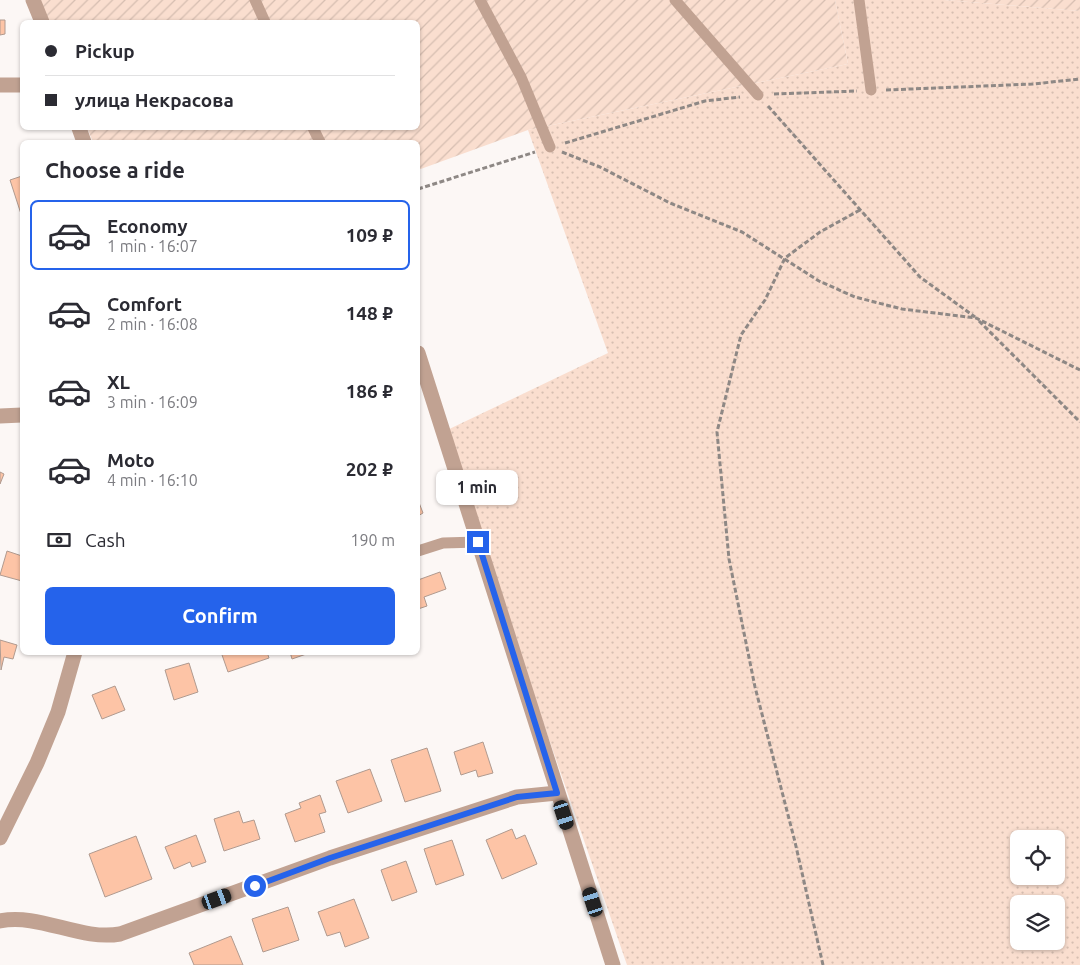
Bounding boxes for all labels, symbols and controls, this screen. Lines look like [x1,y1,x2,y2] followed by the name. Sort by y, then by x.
[75,40,135,62] text: Pickup
[75,89,234,111] text: улица Некрасова
[45,157,185,182] text: Choose a ride
[47,213,92,258] icon: car
[107,215,188,237] text: Economy
[346,224,393,246] text: 109 ₽
[107,237,198,255] text: 1 min · 16:07
[47,291,92,336] icon: car
[107,293,182,315] text: Comfort
[346,302,393,324] text: 148 ₽
[107,315,198,333] text: 2 min · 16:08
[47,369,92,414] icon: car
[107,371,130,393] text: XL
[346,380,393,402] text: 186 ₽
[107,393,198,411] text: 3 min · 16:09
[47,447,92,492] icon: car
[107,449,155,471] text: Moto
[346,458,393,480] text: 202 ₽
[437,470,519,504] callout: 1 min
[107,471,198,489] text: 4 min · 16:10
[457,478,497,496] text: 1 min
[45,526,73,554] icon: cash
[85,529,126,551] text: Cash
[350,531,395,549] text: 190 m
[467,531,489,553] route end
[45,587,395,645] button: Confirm
[552,798,575,832] car
[1010,830,1065,950] map controls
[1010,830,1065,885] button: locate
[244,875,266,897] route start
[581,885,604,919] car
[200,887,233,911] car
[1010,895,1065,950] button: layers

